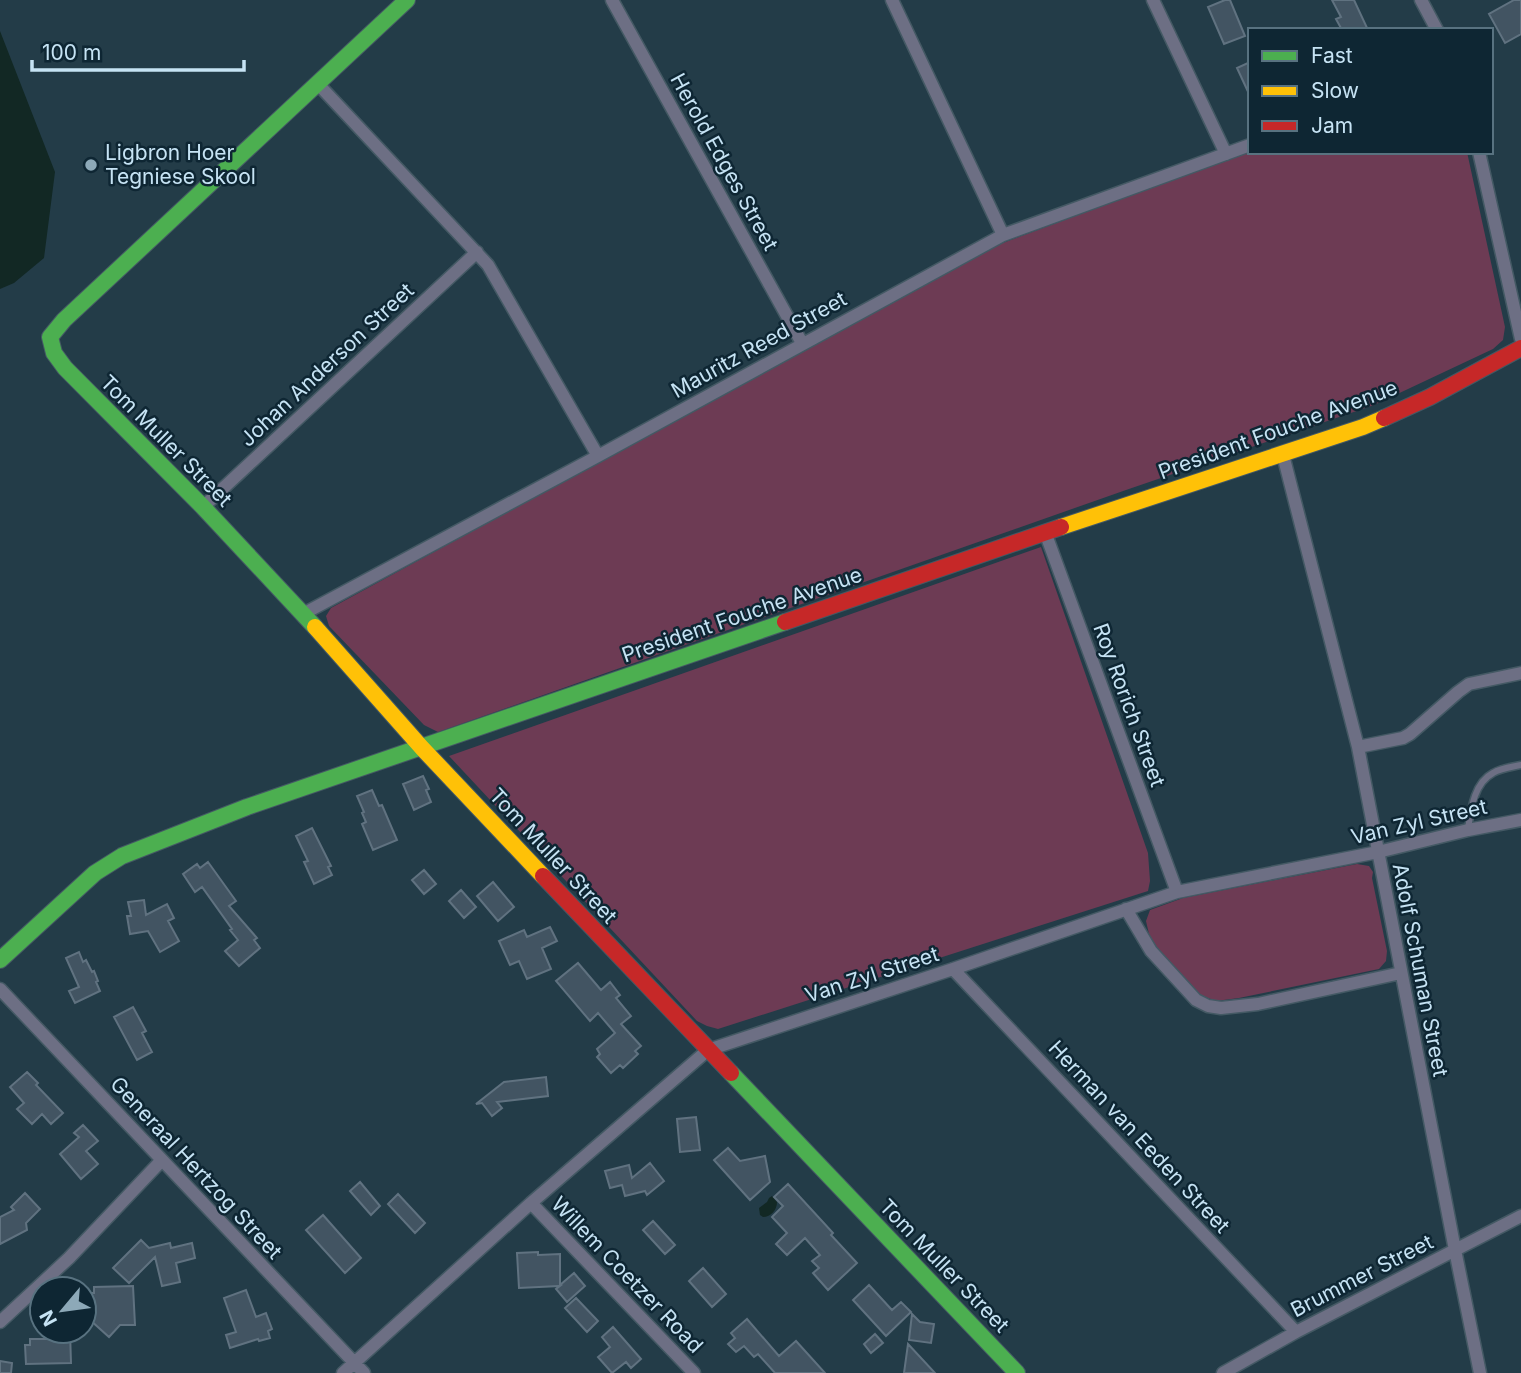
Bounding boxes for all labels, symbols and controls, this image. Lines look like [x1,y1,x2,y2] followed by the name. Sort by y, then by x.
[32,28,243,72] scale bar
[1248,28,1493,154] legend
[42,40,101,65] text: 100 m
[1311,43,1353,68] text: Fast
[665,69,784,255] street label: Herold Edges Street
[1311,78,1359,103] text: Slow
[1311,113,1353,138] text: Jam
[105,140,256,189] place label: Ligbron Hoer Tegniese Skool
[83,157,99,173] marker: Ligbron Hoer Tegniese Skool
[235,278,419,452] street label: Johan Anderson Street
[667,286,851,403] street label: Mauritz Reed Street
[95,370,237,512] street label: Tom Muller Street
[1155,375,1401,484] street label: President Fouche Avenue
[618,562,865,667] street label: President Fouche Avenue
[1088,620,1171,790] street label: Roy Rorich Street
[484,783,623,929] street label: Tom Muller Street
[1348,794,1489,849] street label: Van Zyl Street
[1388,861,1453,1079] street label: Adolf Schuman Street
[802,941,942,1008] street label: Van Zyl Street
[1044,1035,1235,1238] street label: Herman van Eeden Street
[105,1071,287,1264] street label: Generaal Hertzog Street
[546,1191,708,1358] street label: Willem Coetzer Road
[874,1194,1014,1338] street label: Tom Muller Street
[1287,1229,1437,1322] street label: Brummer Street
[28,1275,98,1345] north arrow
[35,1306,62,1330] text: N

